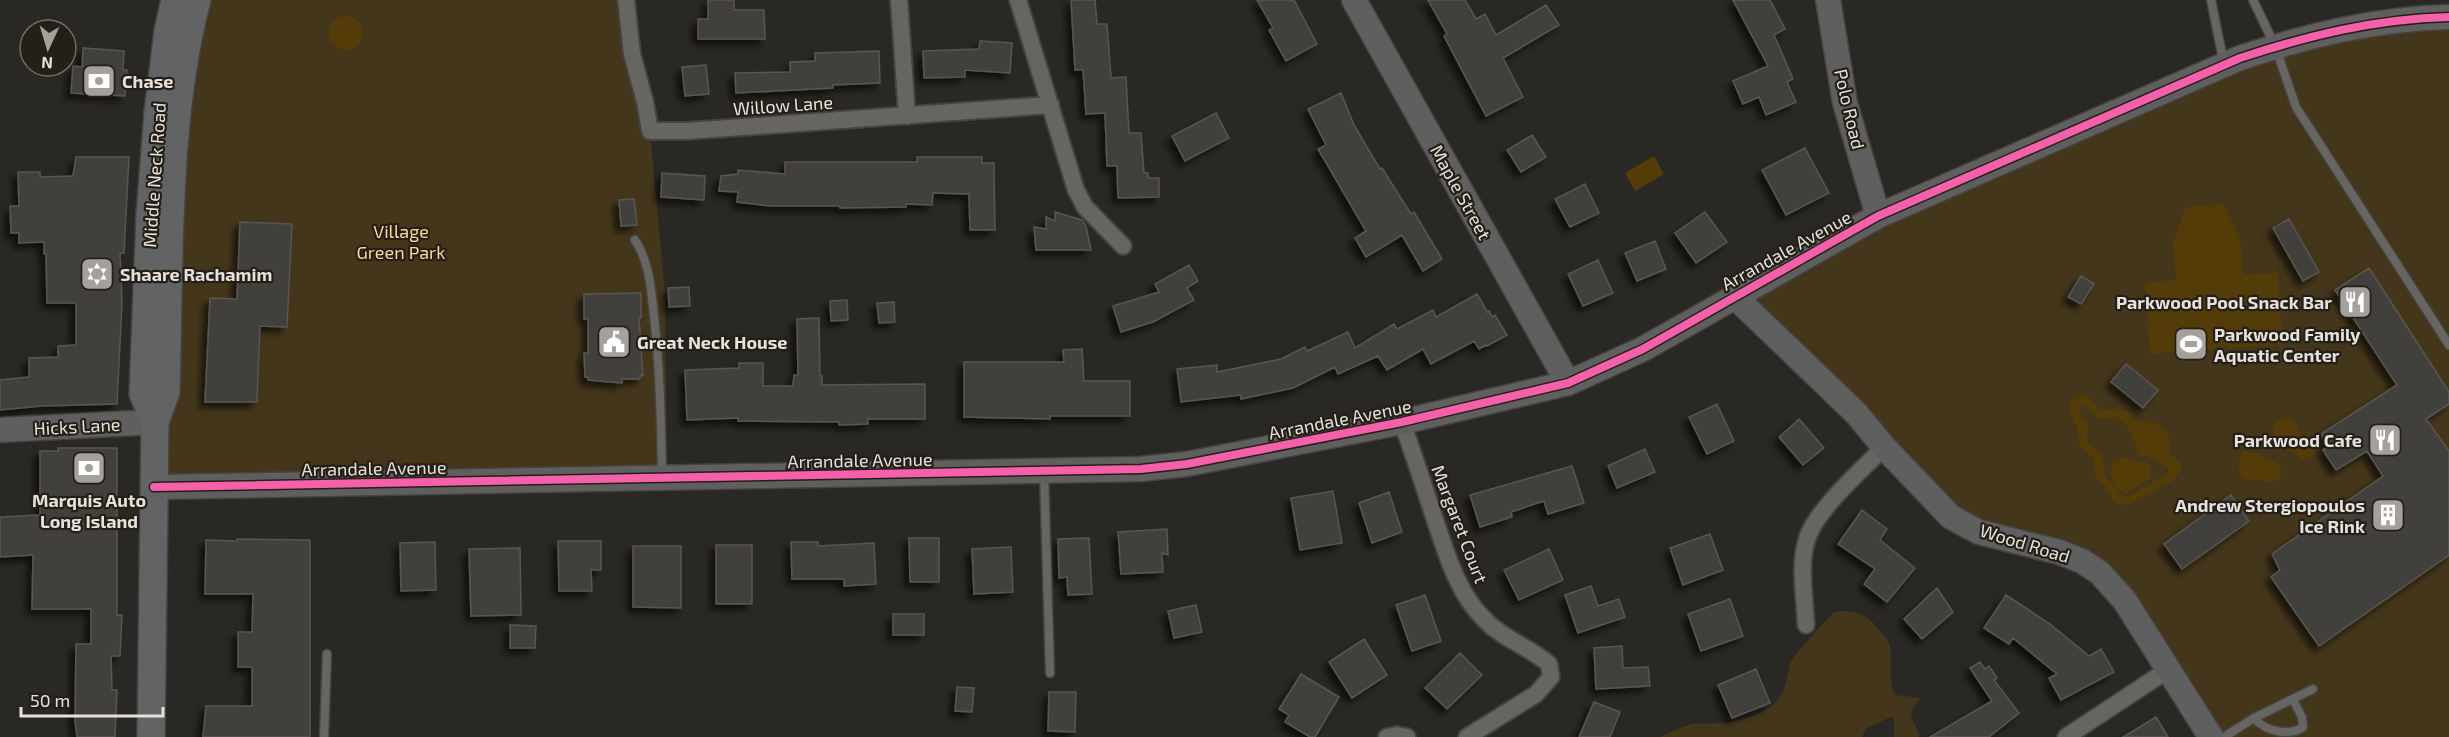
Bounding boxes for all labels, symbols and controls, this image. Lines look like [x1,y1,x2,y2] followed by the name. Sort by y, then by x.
[18,18,78,78] north arrow
[40,54,53,73] text: N
[81,63,117,99] bank icon: Chase
[1830,67,1870,151] street label: Polo Road
[122,70,173,92] place label: Chase
[732,91,834,119] street label: Willow Lane
[138,102,170,248] street label: Middle Neck Road
[1426,141,1496,243] street label: Maple Street
[1717,205,1855,295] street label: Arrandale Avenue
[357,220,445,263] park label: Village Green Park
[79,256,115,292] synagogue icon: Shaare Rachamim
[120,263,272,285] place label: Shaare Rachamim
[2337,284,2373,320] restaurant icon: Parkwood Pool Snack Bar
[2116,291,2332,313] place label: Parkwood Pool Snack Bar
[2214,323,2361,366] place label: Parkwood Family Aquatic Center
[596,324,632,360] public building icon: Great Neck House
[2173,326,2209,362] sports icon: Parkwood Family Aquatic Center
[637,331,788,353] place label: Great Neck House
[1267,394,1413,444] street label: Arrandale Avenue
[33,413,121,439] street label: Hicks Lane
[2367,422,2403,458] restaurant icon: Parkwood Cafe
[2234,429,2362,451] place label: Parkwood Cafe
[787,448,933,472] street label: Arrandale Avenue
[71,450,107,486] bank icon: Marquis Auto Long Island
[301,456,447,480] street label: Arrandale Avenue
[1427,462,1493,586] street label: Margaret Court
[32,489,146,532] place label: Marquis Auto Long Island
[2175,494,2365,537] place label: Andrew Stergiopoulos Ice Rink
[2370,497,2406,533] building icon: Andrew Stergiopoulos Ice Rink
[1977,519,2073,567] street label: Wood Road
[21,680,164,718] scale bar
[30,689,70,711] text: 50 m

